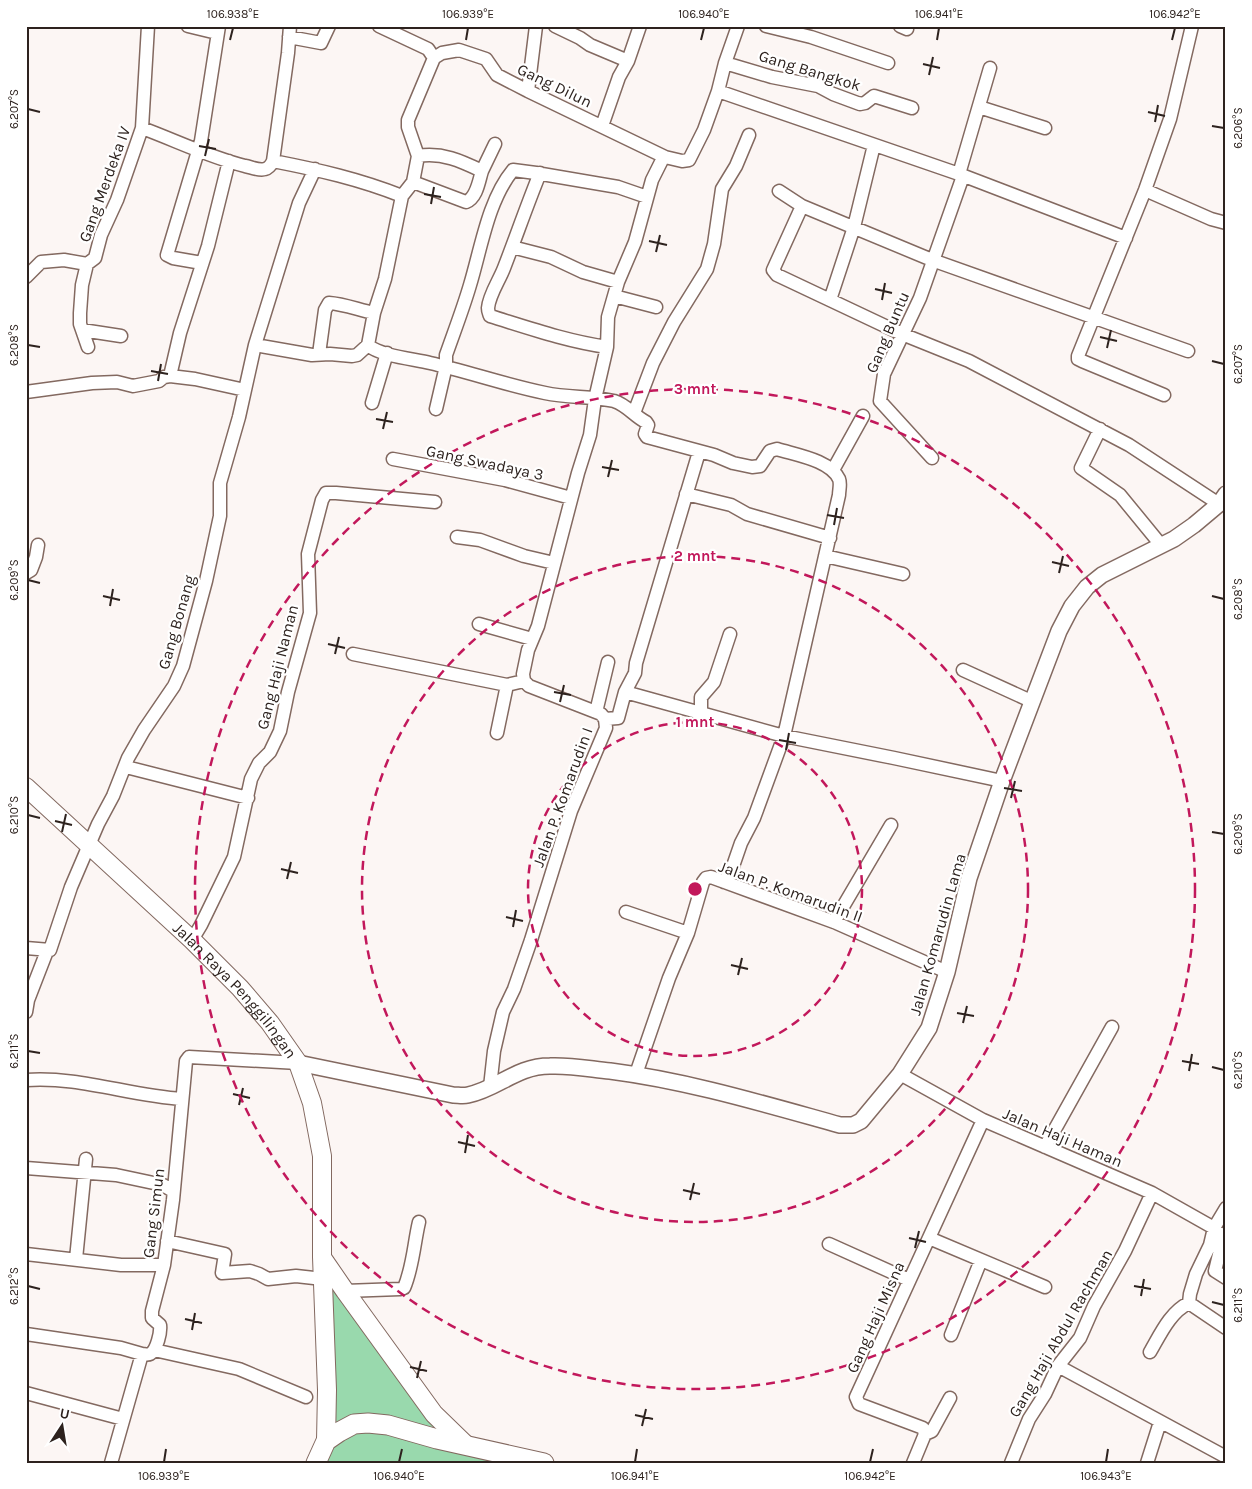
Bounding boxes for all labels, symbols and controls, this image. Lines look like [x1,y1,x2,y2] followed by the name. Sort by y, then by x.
[207,7,259,21] text: 106.938°E
[442,7,494,21] text: 106.939°E
[678,7,730,21] text: 106.940°E
[915,7,963,21] text: 106.941°E
[1149,7,1201,21] text: 106.942°E
[756,46,863,95] street label: Gang Bangkok
[514,59,595,112] street label: Gang Dilun
[7,89,21,129] text: 6.207°S
[1231,107,1245,149] text: 6.206°S
[75,124,134,245] street label: Gang Merdeka IV
[862,289,913,376] street label: Gang Buntu
[7,324,21,366] text: 6.208°S
[1231,344,1245,384] text: 6.207°S
[674,380,716,398] text: 3 mnt
[424,441,545,484] street label: Gang Swadaya 3
[674,547,716,565] text: 2 mnt
[7,559,21,601] text: 6.209°S
[154,573,199,672] street label: Gang Bonang
[1231,578,1245,620] text: 6.208°S
[253,603,302,731] street label: Gang Haji Naman
[676,713,714,731] text: 1 mnt
[528,725,597,870] street label: Jalan P. Komarudin I
[7,796,21,834] text: 6.210°S
[1231,813,1245,855] text: 6.209°S
[905,851,970,1017] street label: Jalan Komarudin Lama
[716,857,865,926] street label: Jalan P. Komarudin II
[686,880,704,898] centre of rings
[169,918,301,1062] street label: Jalan Raya Penggilingan
[7,1033,21,1069] text: 6.211°S
[1231,1051,1245,1089] text: 6.210°S
[1000,1104,1125,1171] street label: Jalan Haji Haman
[139,1167,168,1259] street label: Gang Simun
[1005,1246,1116,1421] street label: Gang Haji Abdul Rachman
[842,1259,909,1376] street label: Gang Haji Misna
[7,1267,21,1305] text: 6.212°S
[1231,1287,1245,1323] text: 6.211°S
[38,1402,88,1452] north arrow
[58,1404,71,1423] text: U
[138,1469,190,1483] text: 106.939°E
[373,1469,425,1483] text: 106.940°E
[611,1469,659,1483] text: 106.941°E
[844,1469,896,1483] text: 106.942°E
[1080,1469,1132,1483] text: 106.943°E

